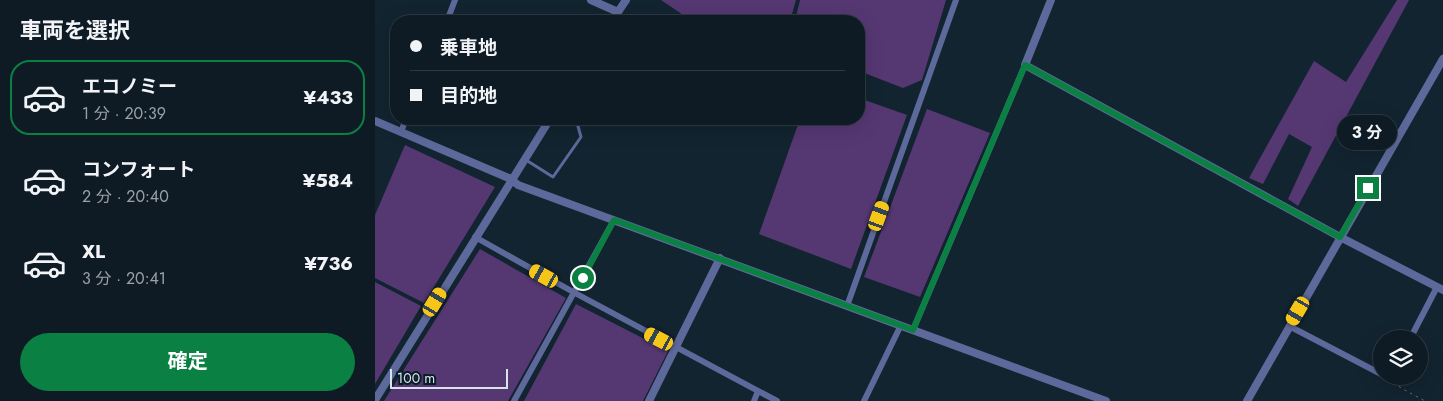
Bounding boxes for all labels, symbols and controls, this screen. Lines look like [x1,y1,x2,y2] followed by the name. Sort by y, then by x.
[20,14,130,46] text: 車両を選択
[440,34,497,61] text: 乗車地
[82,73,177,100] text: エコノミー
[22,75,67,120] icon: car
[440,82,497,109] text: 目的地
[303,84,353,111] text: ¥433
[82,102,166,125] text: 1 分 · 20:39
[1338,116,1398,150] callout: 3 分
[1352,121,1382,144] text: 3 分
[82,156,195,183] text: コンフォート
[22,158,67,203] icon: car
[303,167,353,194] text: ¥584
[1357,177,1379,199] route end
[82,185,169,208] text: 2 分 · 20:40
[866,199,891,233] car
[82,238,105,265] text: XL
[22,241,67,286] icon: car
[304,250,353,277] text: ¥736
[527,262,560,290] car
[82,267,166,290] text: 3 分 · 20:41
[572,267,594,289] route start
[420,285,449,319] car
[1284,294,1311,328] car
[642,325,675,353] car
[1373,330,1428,385] map controls
[1373,330,1428,385] button: layers
[20,333,355,391] button: 確定
[390,366,507,389] scale bar
[397,368,435,388] text: 100 m

